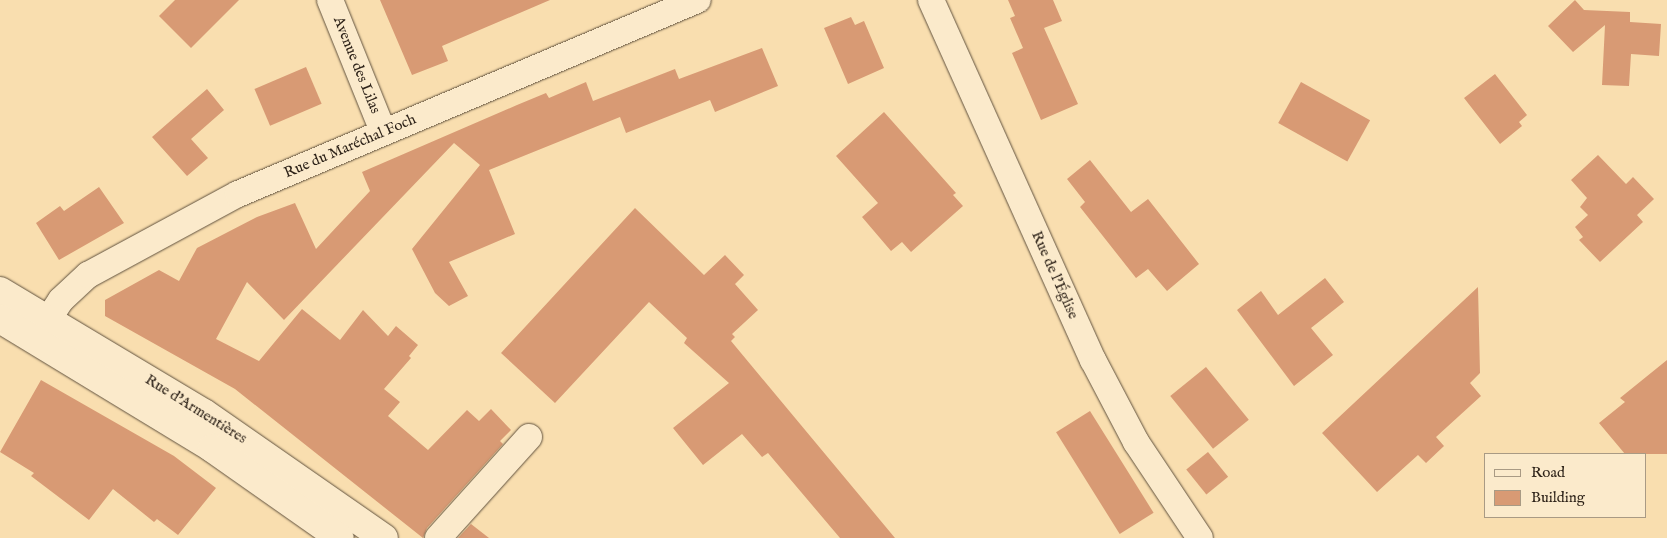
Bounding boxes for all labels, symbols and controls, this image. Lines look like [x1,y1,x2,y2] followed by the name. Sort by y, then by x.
[329,14,385,116] street label: Avenue des Lilas
[281,110,419,182] street label: Rue du Maréchal Foch
[1028,228,1082,322] street label: Rue de l'Église
[142,371,250,447] street label: Rue d'Armentières
[1484,453,1647,518] legend
[1531,463,1565,482] text: Road
[1531,488,1585,507] text: Building

